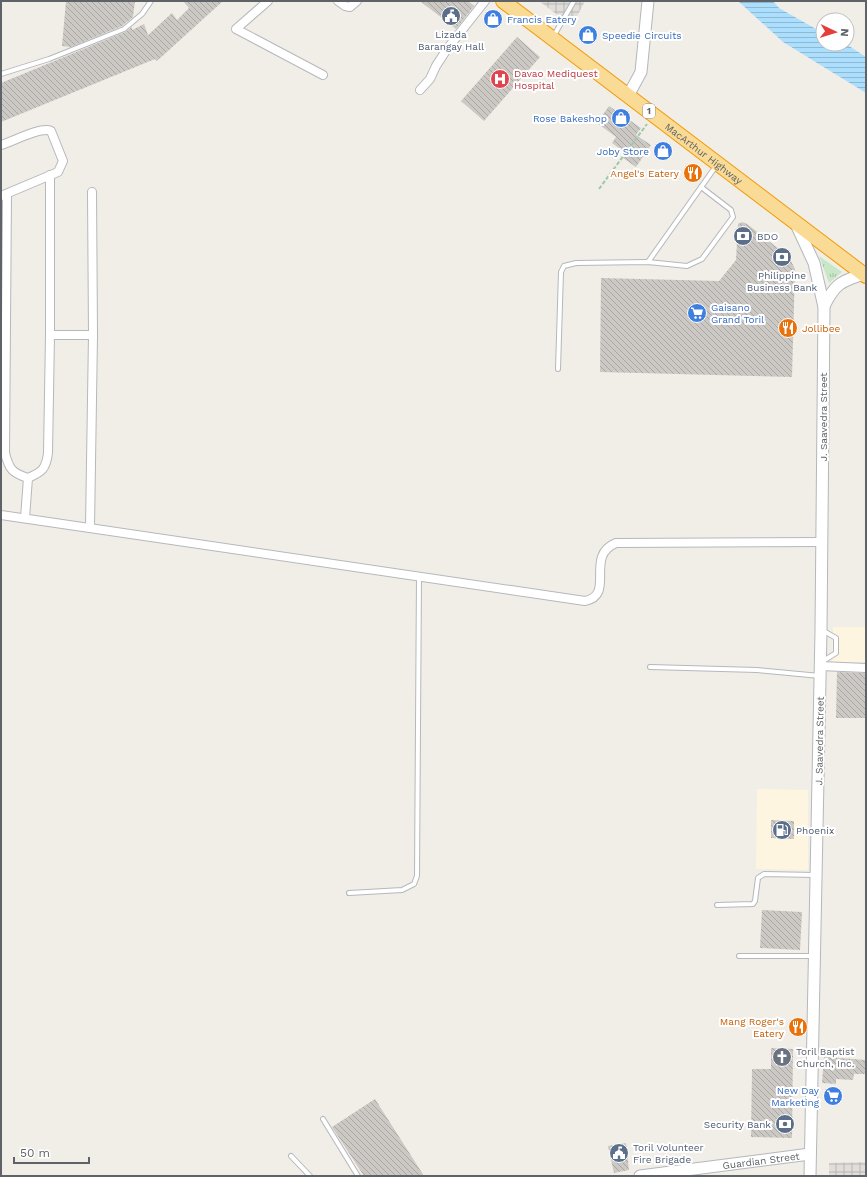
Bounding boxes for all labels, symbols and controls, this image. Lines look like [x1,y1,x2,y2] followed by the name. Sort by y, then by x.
[440,5,462,27] public building icon: Lizada Barangay Hall
[482,8,504,30] shop icon: Francis Eatery
[815,12,855,52] north arrow
[507,14,577,25] place label: Francis Eatery
[577,24,599,46] shop icon: Speedie Circuits
[838,28,851,37] text: N
[418,29,484,52] place label: Lizada Barangay Hall
[602,30,682,41] place label: Speedie Circuits
[489,68,511,90] hospital icon: Davao Mediquest Hospital
[514,68,598,91] place label: Davao Mediquest Hospital
[643,104,655,118] road number: 1
[610,107,632,129] shop icon: Rose Bakeshop
[533,113,607,124] place label: Rose Bakeshop
[663,121,745,187] street label: MacArthur Highway
[652,140,674,162] shop icon: Joby Store
[597,146,649,157] place label: Joby Store
[682,162,704,184] restaurant icon: Angel's Eatery
[610,168,680,179] place label: Angel's Eatery
[732,225,754,247] bank icon: BDO
[757,231,778,242] place label: BDO
[771,246,793,268] bank icon: Philippine Business Bank
[747,270,818,293] place label: Philippine Business Bank
[686,302,708,324] supermarket icon: Gaisano Grand Toril
[711,302,764,325] place label: Gaisano Grand Toril
[777,317,799,339] restaurant icon: Jollibee
[802,323,840,334] place label: Jollibee
[818,372,829,462] street label: J. Saavedra Street
[813,696,826,786] street label: J. Saavedra Street
[771,819,793,841] fuel station icon: Phoenix
[796,825,834,836] place label: Phoenix
[720,1016,785,1039] place label: Mang Roger's Eatery
[787,1016,809,1038] restaurant icon: Mang Roger's Eatery
[771,1046,793,1068] church icon: Toril Baptist Church, Inc.
[796,1046,855,1069] place label: Toril Baptist Church, Inc.
[771,1085,820,1108] place label: New Day Marketing
[822,1085,844,1107] supermarket icon: New Day Marketing
[774,1113,796,1135] bank icon: Security Bank
[704,1119,771,1130] place label: Security Bank
[14,1139,89,1165] scale bar
[608,1142,630,1164] public building icon: Toril Volunteer Fire Brigade
[633,1142,704,1165] place label: Toril Volunteer Fire Brigade
[20,1146,50,1160] text: 50 m
[722,1150,801,1171] street label: Guardian Street

